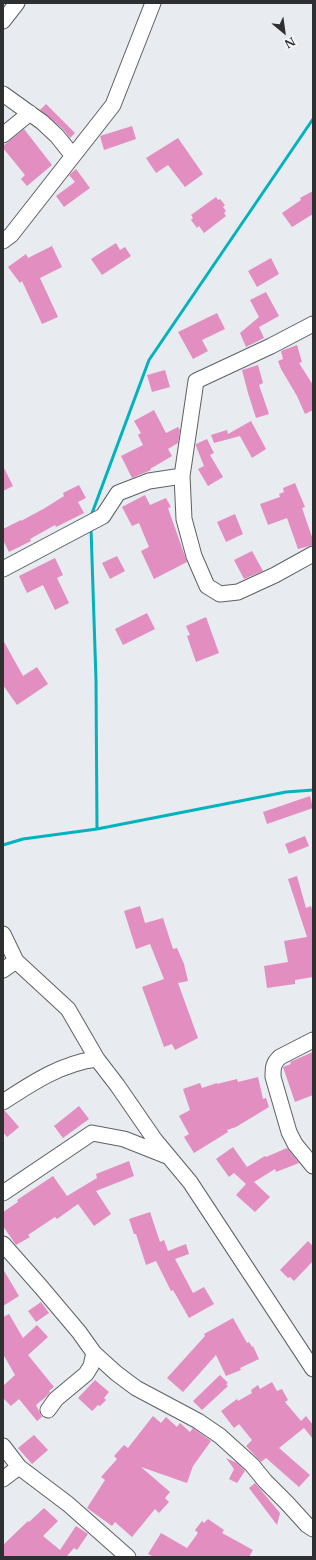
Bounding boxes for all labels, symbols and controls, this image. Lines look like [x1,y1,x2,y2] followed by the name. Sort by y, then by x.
[264,12,304,52] north arrow
[282,34,298,51] text: N

